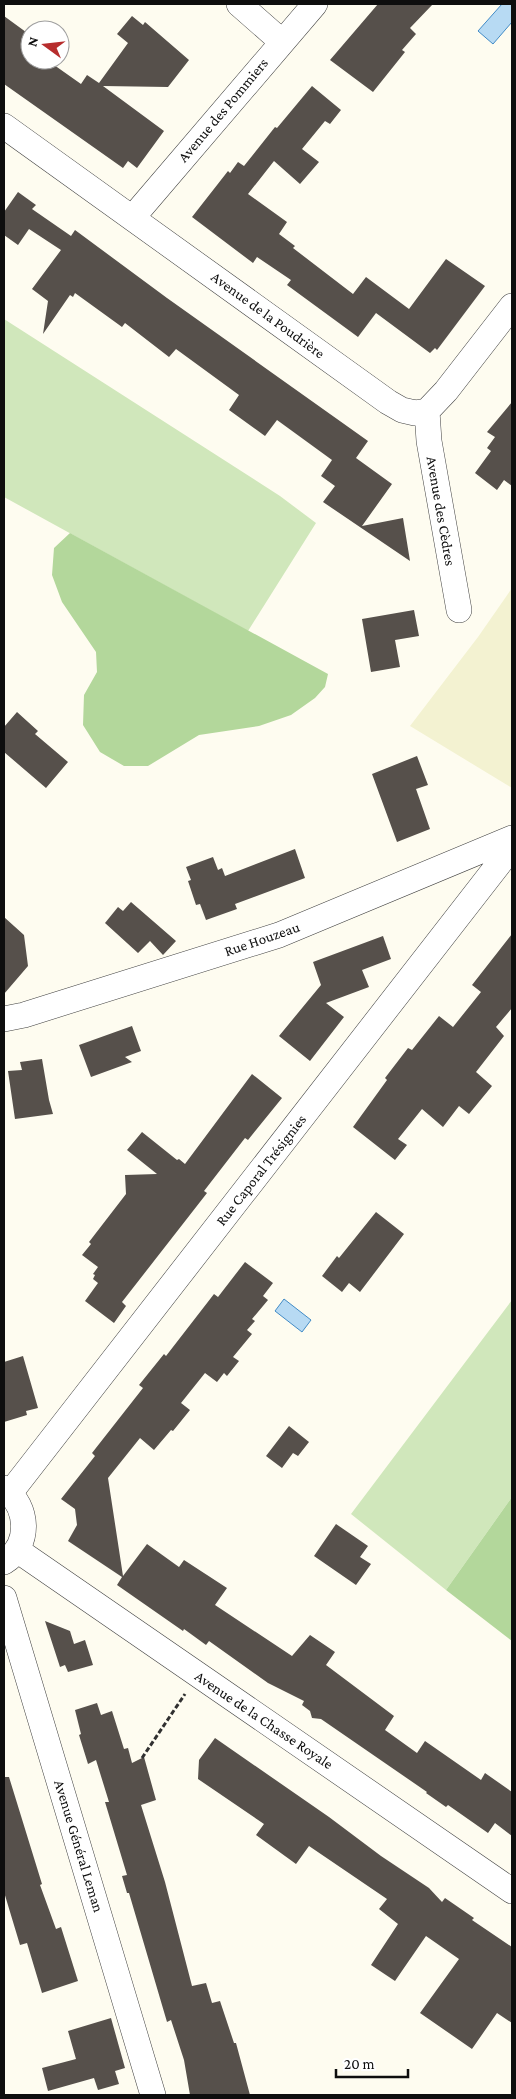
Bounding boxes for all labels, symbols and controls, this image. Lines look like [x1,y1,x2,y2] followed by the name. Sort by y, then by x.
[20,20,70,70] north arrow
[23,35,42,48] text: N
[175,55,271,165] street label: Avenue des Pommiers
[208,269,328,362] street label: Avenue de la Poudrière
[423,455,459,567] street label: Avenue des Cèdres
[222,919,302,959] street label: Rue Houzeau
[213,1111,310,1229] street label: Rue Caporal Trésignies
[191,1668,336,1773] street label: Avenue de la Chasse Royale
[51,1778,107,1914] street label: Avenue Général Leman
[336,2046,408,2078] scale bar
[344,2056,375,2072] text: 20 m

